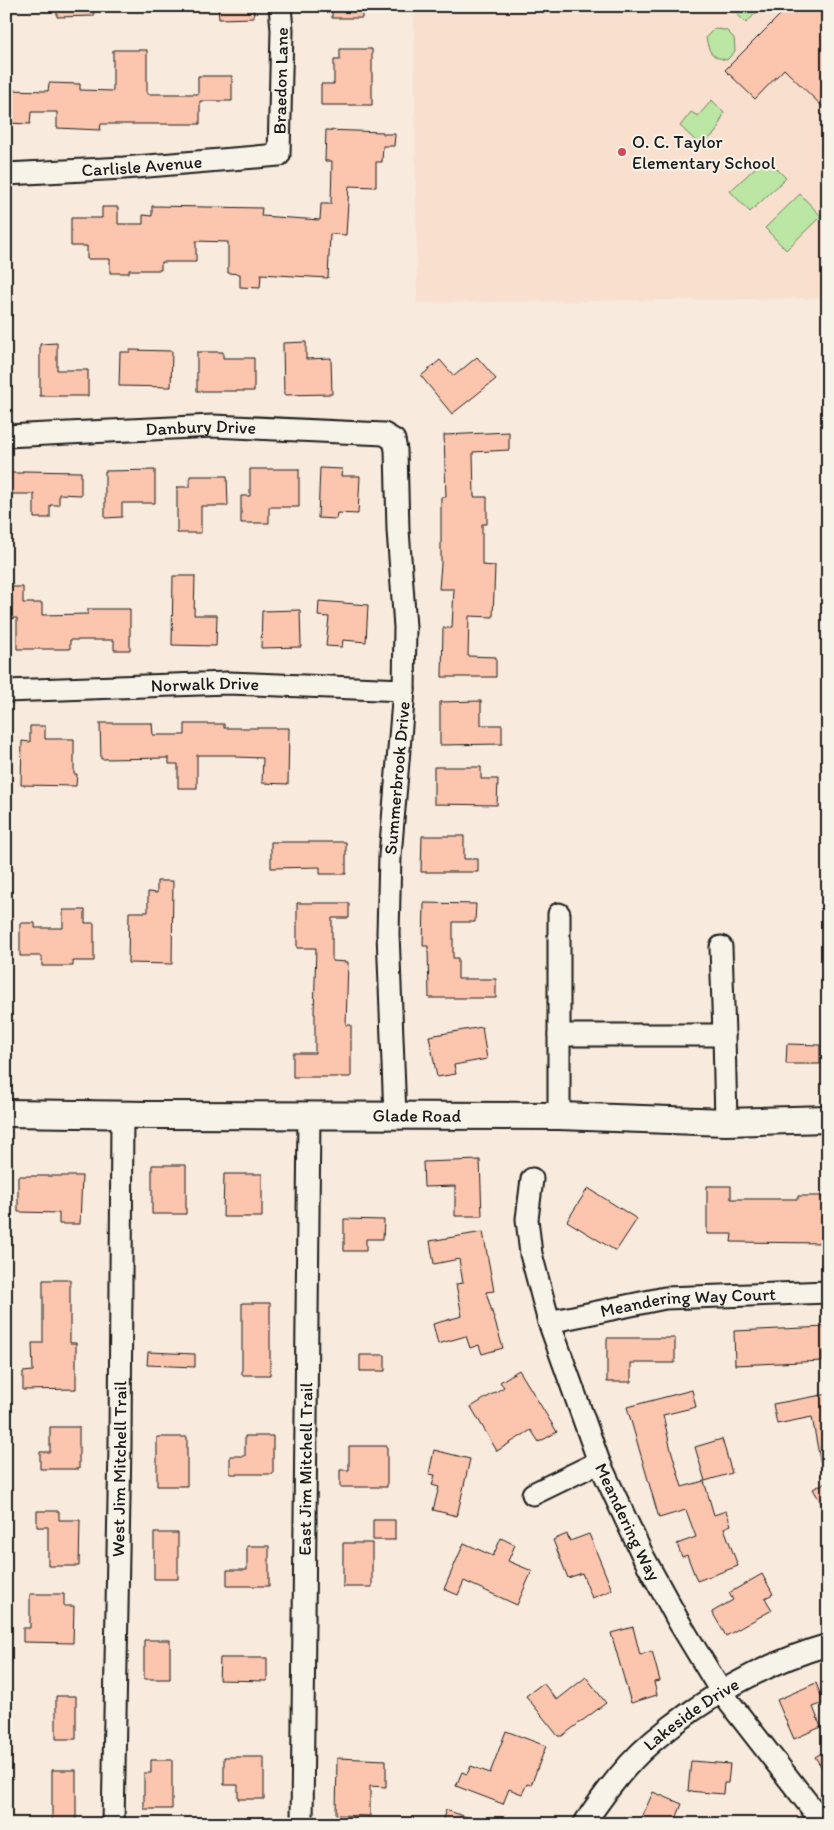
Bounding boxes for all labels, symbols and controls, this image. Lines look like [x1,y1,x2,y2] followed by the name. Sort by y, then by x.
[269,27,293,134] street label: Braedon Lane
[632,131,776,174] place label: O. C. Taylor Elementary School
[616,146,628,158] marker: O. C. Taylor Elementary School
[81,150,203,181] street label: Carlisle Avenue
[145,415,257,440] street label: Danbury Drive
[150,672,259,697] street label: Norwalk Drive
[379,700,415,856] street label: Summerbrook Drive
[373,1105,462,1127] street label: Glade Road
[598,1283,776,1322] street label: Meandering Way Court
[107,1381,131,1557] street label: West Jim Mitchell Trail
[294,1382,317,1556] street label: East Jim Mitchell Trail
[590,1460,666,1585] street label: Meandering Way
[639,1673,743,1755] street label: Lakeside Drive

